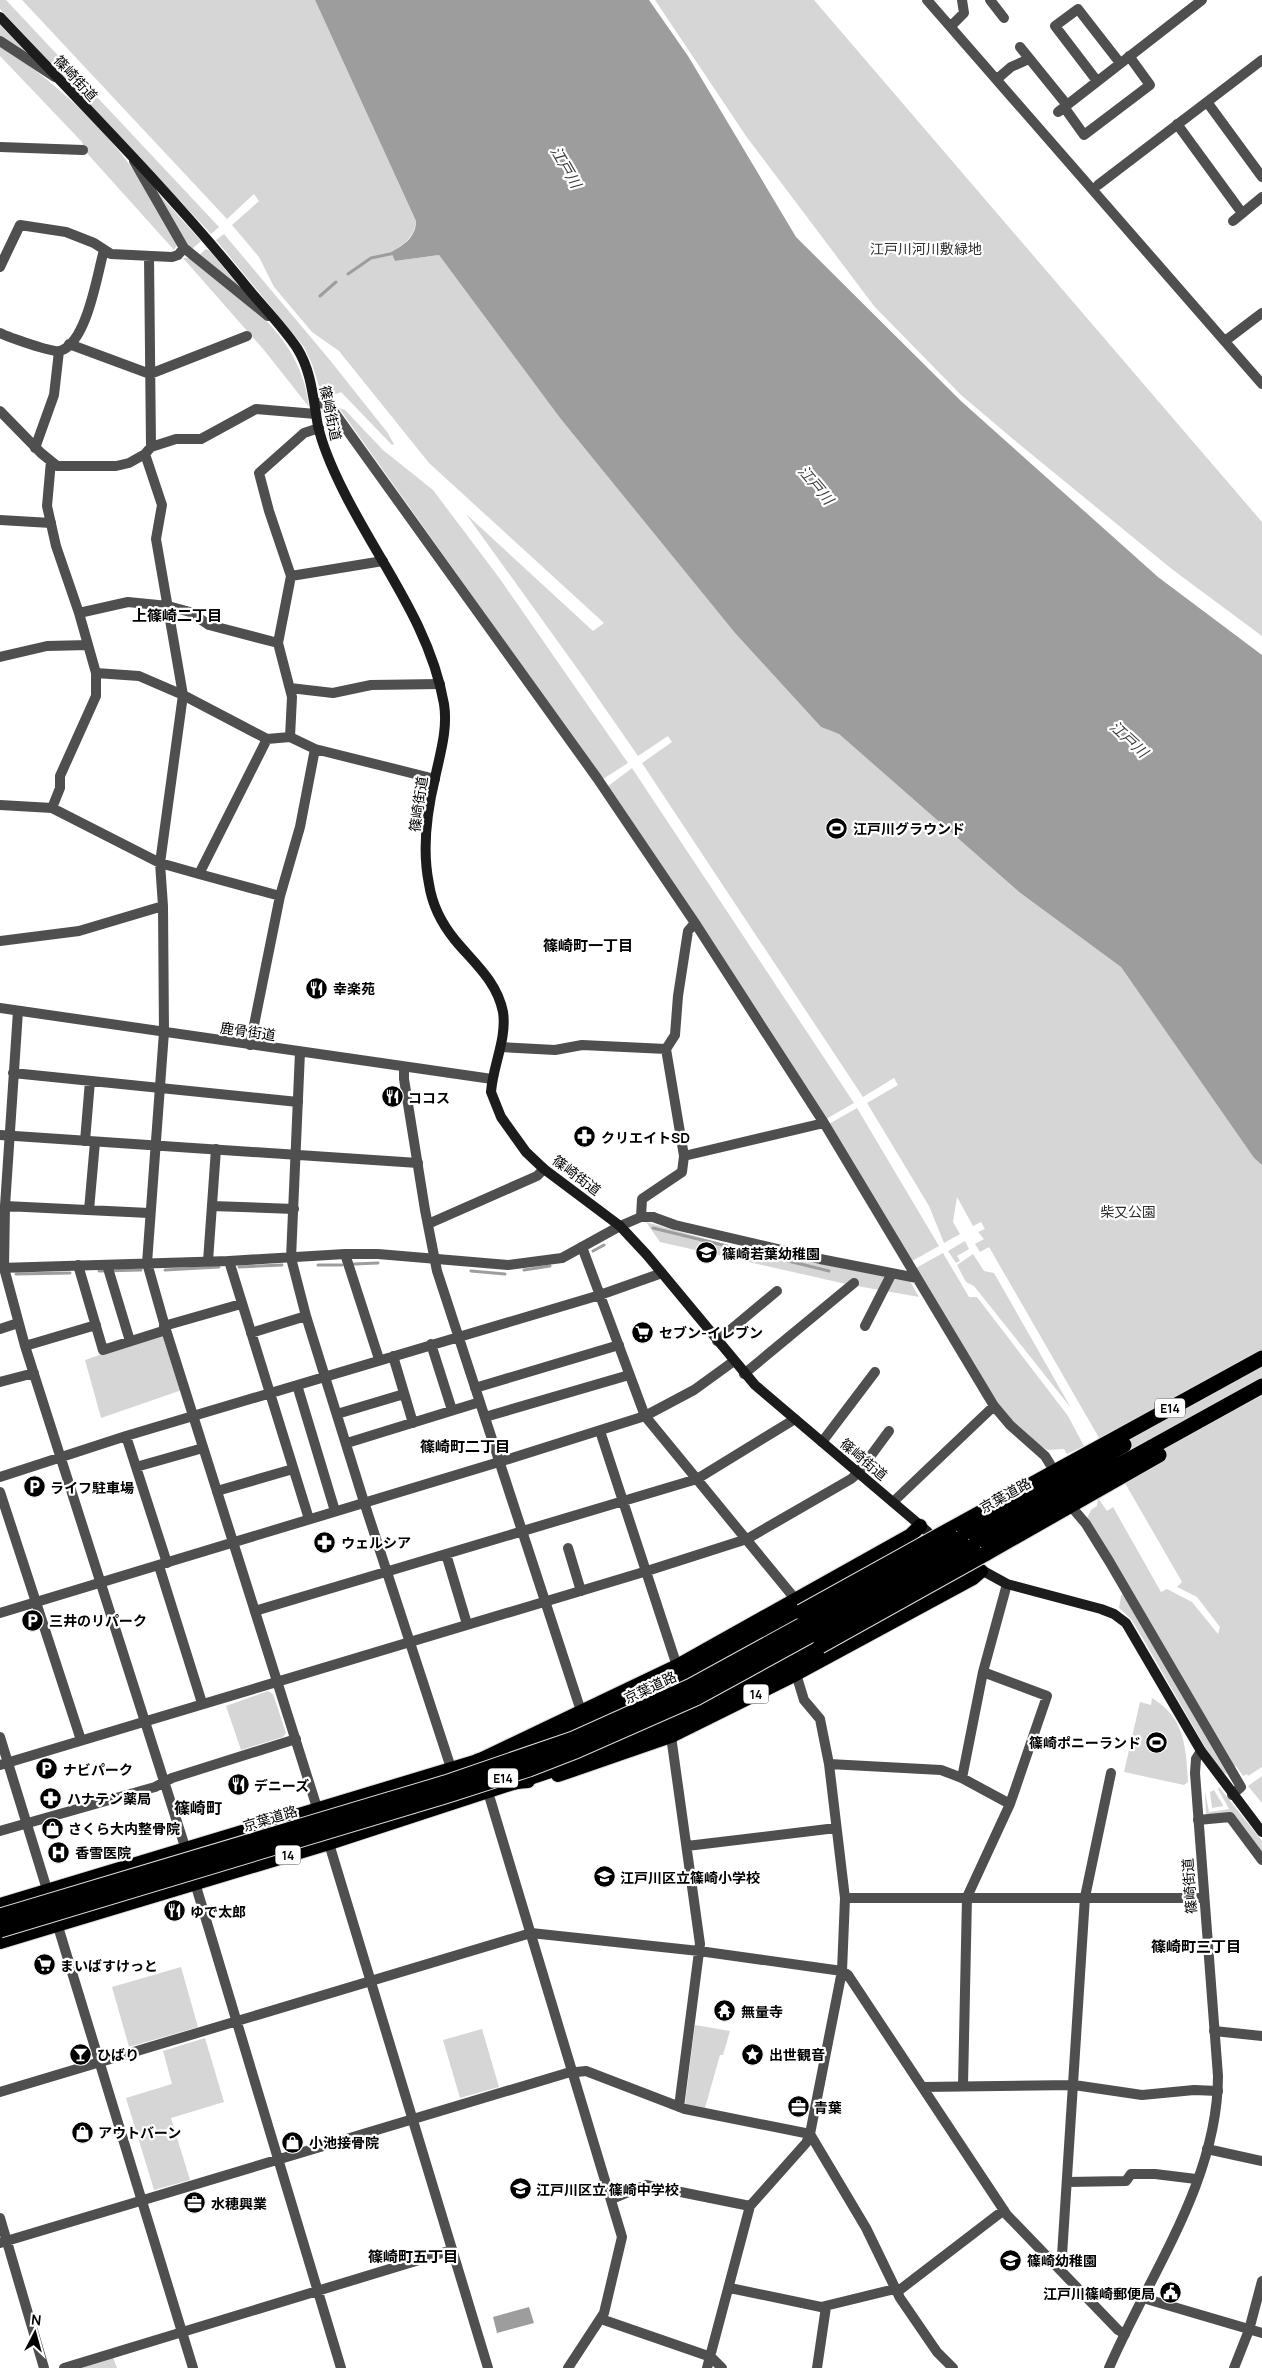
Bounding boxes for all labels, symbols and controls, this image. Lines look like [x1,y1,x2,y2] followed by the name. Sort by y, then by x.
[50,51,102,105] street label: 篠崎街道
[546,142,587,193] water label: 江戸川
[870,239,982,258] park label: 江戸川河川敷緑地
[316,384,346,442] street label: 篠崎街道
[793,461,840,511] water label: 江戸川
[132,605,222,626] district label: 上篠崎二丁目
[1105,716,1154,763] water label: 江戸川
[405,775,431,833] street label: 篠崎街道
[825,816,849,840] sports icon: 江戸川グラウンド
[853,819,965,838] place label: 江戸川グラウンド
[543,935,633,956] district label: 篠崎町一丁目
[305,976,329,1000] restaurant icon: 幸楽苑
[333,979,375,998] place label: 幸楽苑
[219,1018,277,1044] street label: 鹿骨街道
[380,1085,404,1109] restaurant icon: ココス
[408,1088,450,1107] place label: ココス
[573,1125,597,1149] pharmacy icon: クリエイトSD
[601,1128,690,1147] place label: クリエイトSD
[549,1151,605,1199] street label: 篠崎街道
[1100,1202,1156,1221] park label: 柴又公園
[694,1241,718,1265] school or university icon: 篠崎若葉幼稚園
[722,1244,820,1263] place label: 篠崎若葉幼稚園
[631,1320,655,1344] supermarket icon: セブン-イレブン
[659,1323,763,1342] place label: セブン-イレブン
[1155,1399,1185,1418] road number: E14
[836,1434,892,1484] street label: 篠崎街道
[420,1436,510,1457] district label: 篠崎町二丁目
[976,1473,1034,1517] street label: 京葉道路
[22,1475,46,1499] parking icon: ライフ駐車場
[50,1478,134,1497] place label: ライフ駐車場
[313,1530,337,1554] pharmacy icon: ウェルシア
[341,1533,411,1552] place label: ウェルシア
[21,1608,45,1632] parking icon: 三井のリパーク
[49,1611,147,1630] place label: 三井のリパーク
[621,1667,679,1707] street label: 京葉道路
[744,1685,768,1704] road number: 14
[1145,1730,1169,1754] sports icon: 篠崎ポニーランド
[1029,1733,1141,1752] place label: 篠崎ポニーランド
[35,1757,59,1781] parking icon: ナビパーク
[63,1760,133,1779] place label: ナビパーク
[488,1769,518,1788] road number: E14
[226,1773,250,1797] restaurant icon: デニーズ
[254,1776,309,1795] place label: デニーズ
[39,1786,63,1810] pharmacy icon: ハナテン薬局
[67,1789,151,1808] place label: ハナテン薬局
[174,1797,222,1819] district label: 篠崎町
[240,1801,300,1835] street label: 京葉道路
[40,1816,64,1840] shop icon: さくら大内整骨院
[68,1819,180,1838] place label: さくら大内整骨院
[47,1840,71,1864] hospital icon: 香雪医院
[75,1843,131,1862] place label: 香雪医院
[276,1846,300,1864] road number: 14
[1178,1857,1200,1915] street label: 篠崎街道
[592,1865,616,1889] school or university icon: 江戸川区立篠崎小学校
[620,1868,760,1887] place label: 江戸川区立篠崎小学校
[162,1899,186,1923] restaurant icon: ゆで太郎
[190,1902,246,1921] place label: ゆで太郎
[1151,1936,1241,1957] district label: 篠崎町三丁目
[32,1953,56,1977] supermarket icon: まいばすけっと
[60,1956,158,1975] place label: まいばすけっと
[713,1999,737,2023] temple icon: 無量寺
[741,2002,783,2021] place label: 無量寺
[69,2042,93,2066] bar icon: ひばり
[741,2042,765,2066] place icon: 出世観音
[97,2045,139,2064] place label: ひばり
[769,2045,825,2064] place label: 出世観音
[786,2095,810,2119] office icon: 青葉
[814,2098,842,2117] place label: 青葉
[70,2120,94,2144] shop icon: アウトバーン
[98,2123,181,2142] place label: アウトバーン
[281,2130,305,2154] shop icon: 小池接骨院
[309,2133,379,2152] place label: 小池接骨院
[508,2177,532,2201] school or university icon: 江戸川区立 篠崎中学校
[536,2180,679,2199] place label: 江戸川区立 篠崎中学校
[183,2191,207,2215] office icon: 水穂興業
[211,2194,267,2213] place label: 水穂興業
[368,2246,458,2267] district label: 篠崎町五丁目
[999,2248,1023,2272] school or university icon: 篠崎幼稚園
[1027,2251,1097,2270] place label: 篠崎幼稚園
[1159,2281,1183,2305] public building icon: 江戸川篠崎郵便局
[1043,2284,1155,2303] place label: 江戸川篠崎郵便局
[10,2308,60,2358] north arrow
[30,2310,42,2330] text: N

